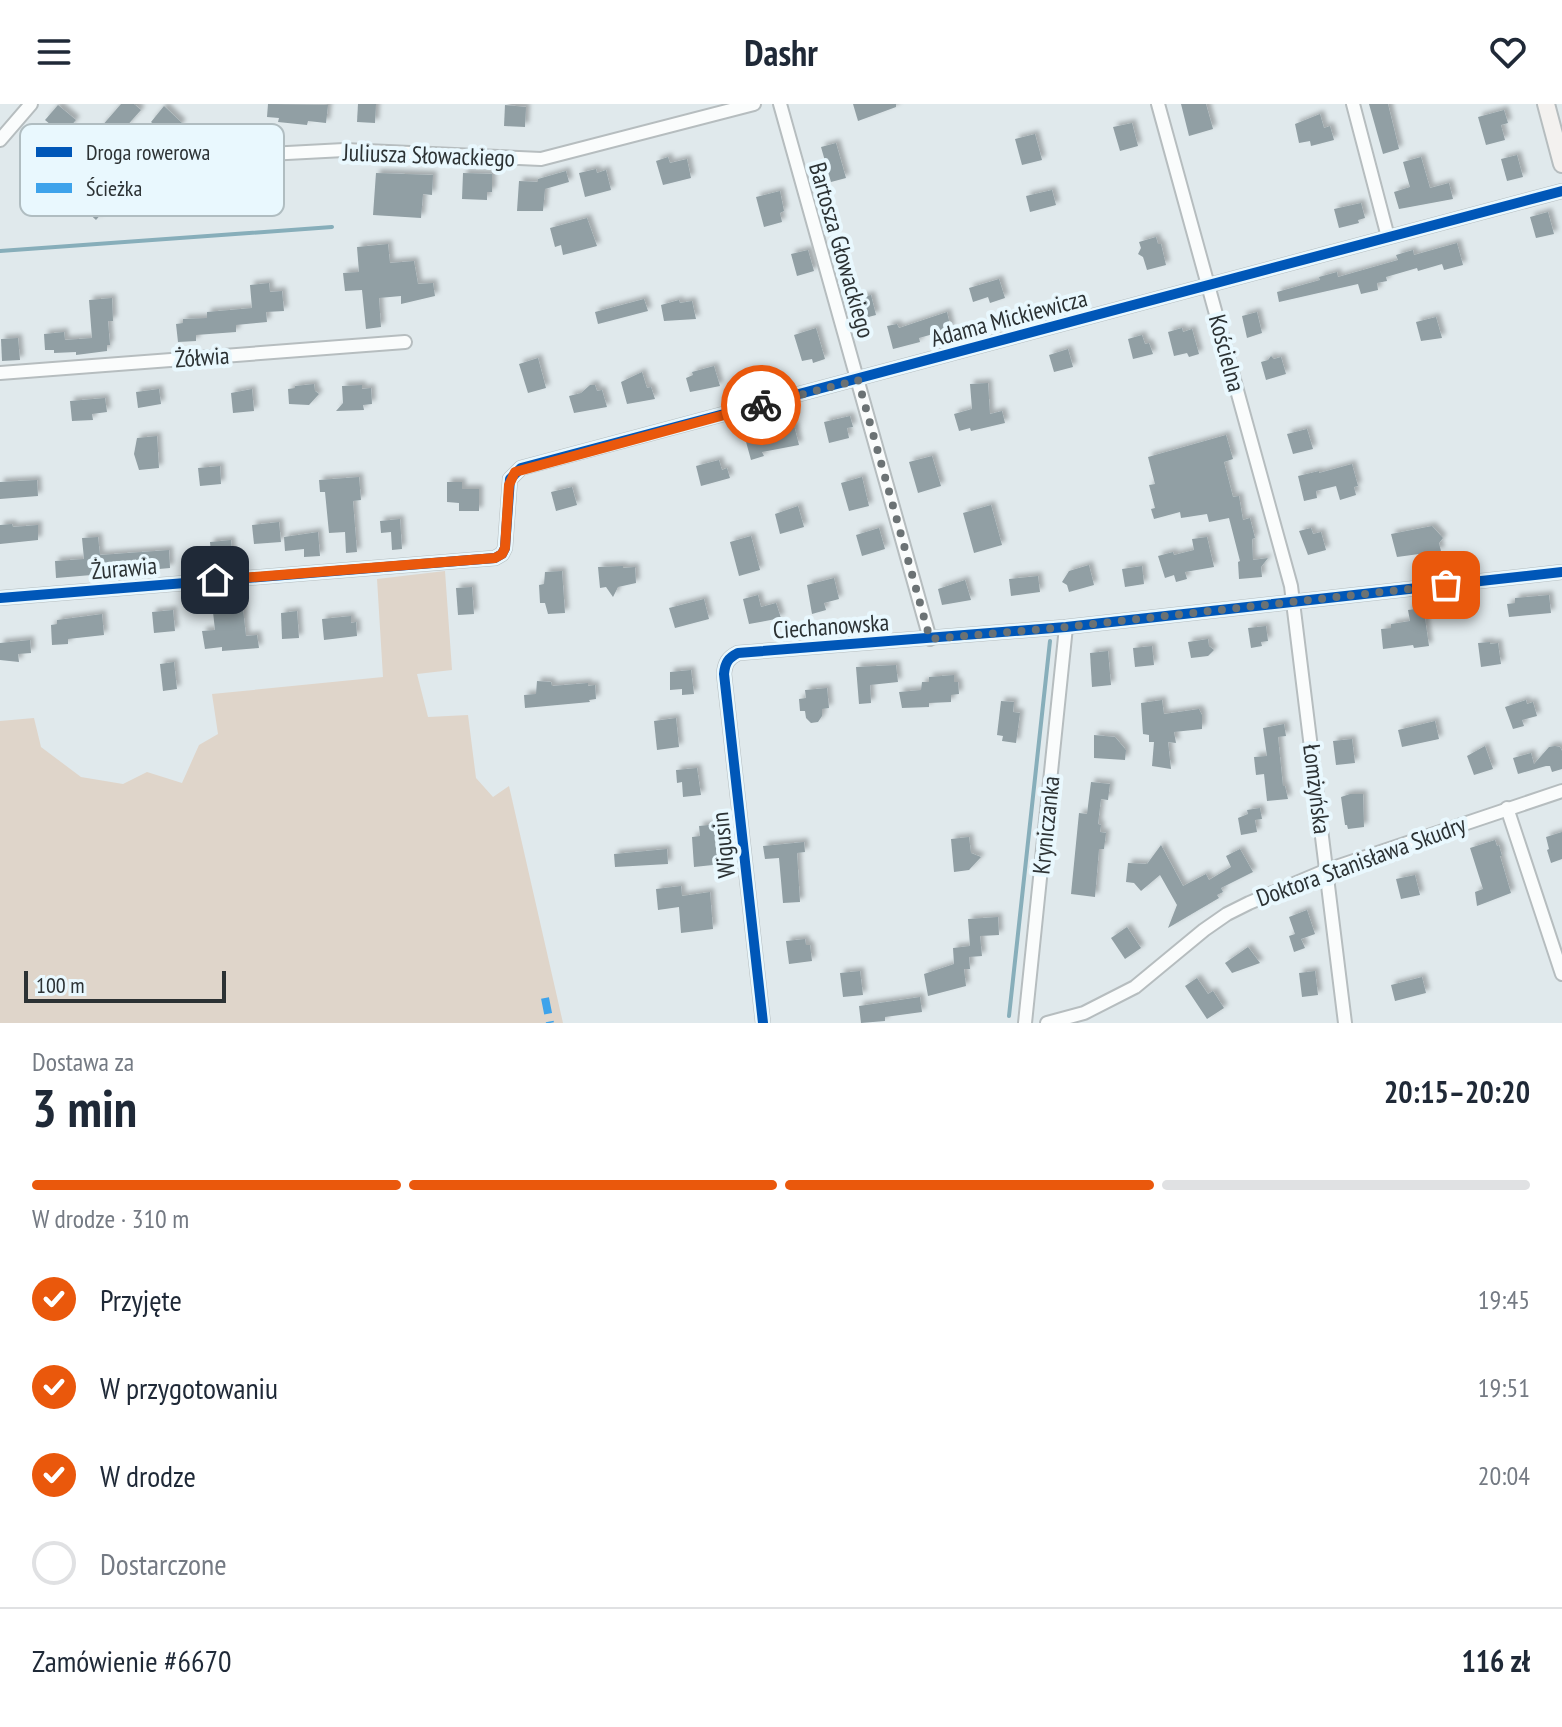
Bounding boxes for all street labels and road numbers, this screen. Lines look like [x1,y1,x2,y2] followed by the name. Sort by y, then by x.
[341,136,516,173] street label: Juliusza Słowackiego
[802,159,882,341] street label: Bartosza Głowackiego
[927,282,1091,354] street label: Adama Mickiewicza
[1202,311,1252,395] street label: Kościelna
[174,340,230,374] street label: Żółwia
[90,550,158,586] street label: Żurawia
[772,606,890,646] street label: Ciechanowska
[1296,742,1338,836] street label: Łomżyńska
[1025,774,1067,876] street label: Kryniczanka
[1252,809,1470,913] street label: Doktora Stanisława Skudry
[704,811,742,879] street label: Wigusin

